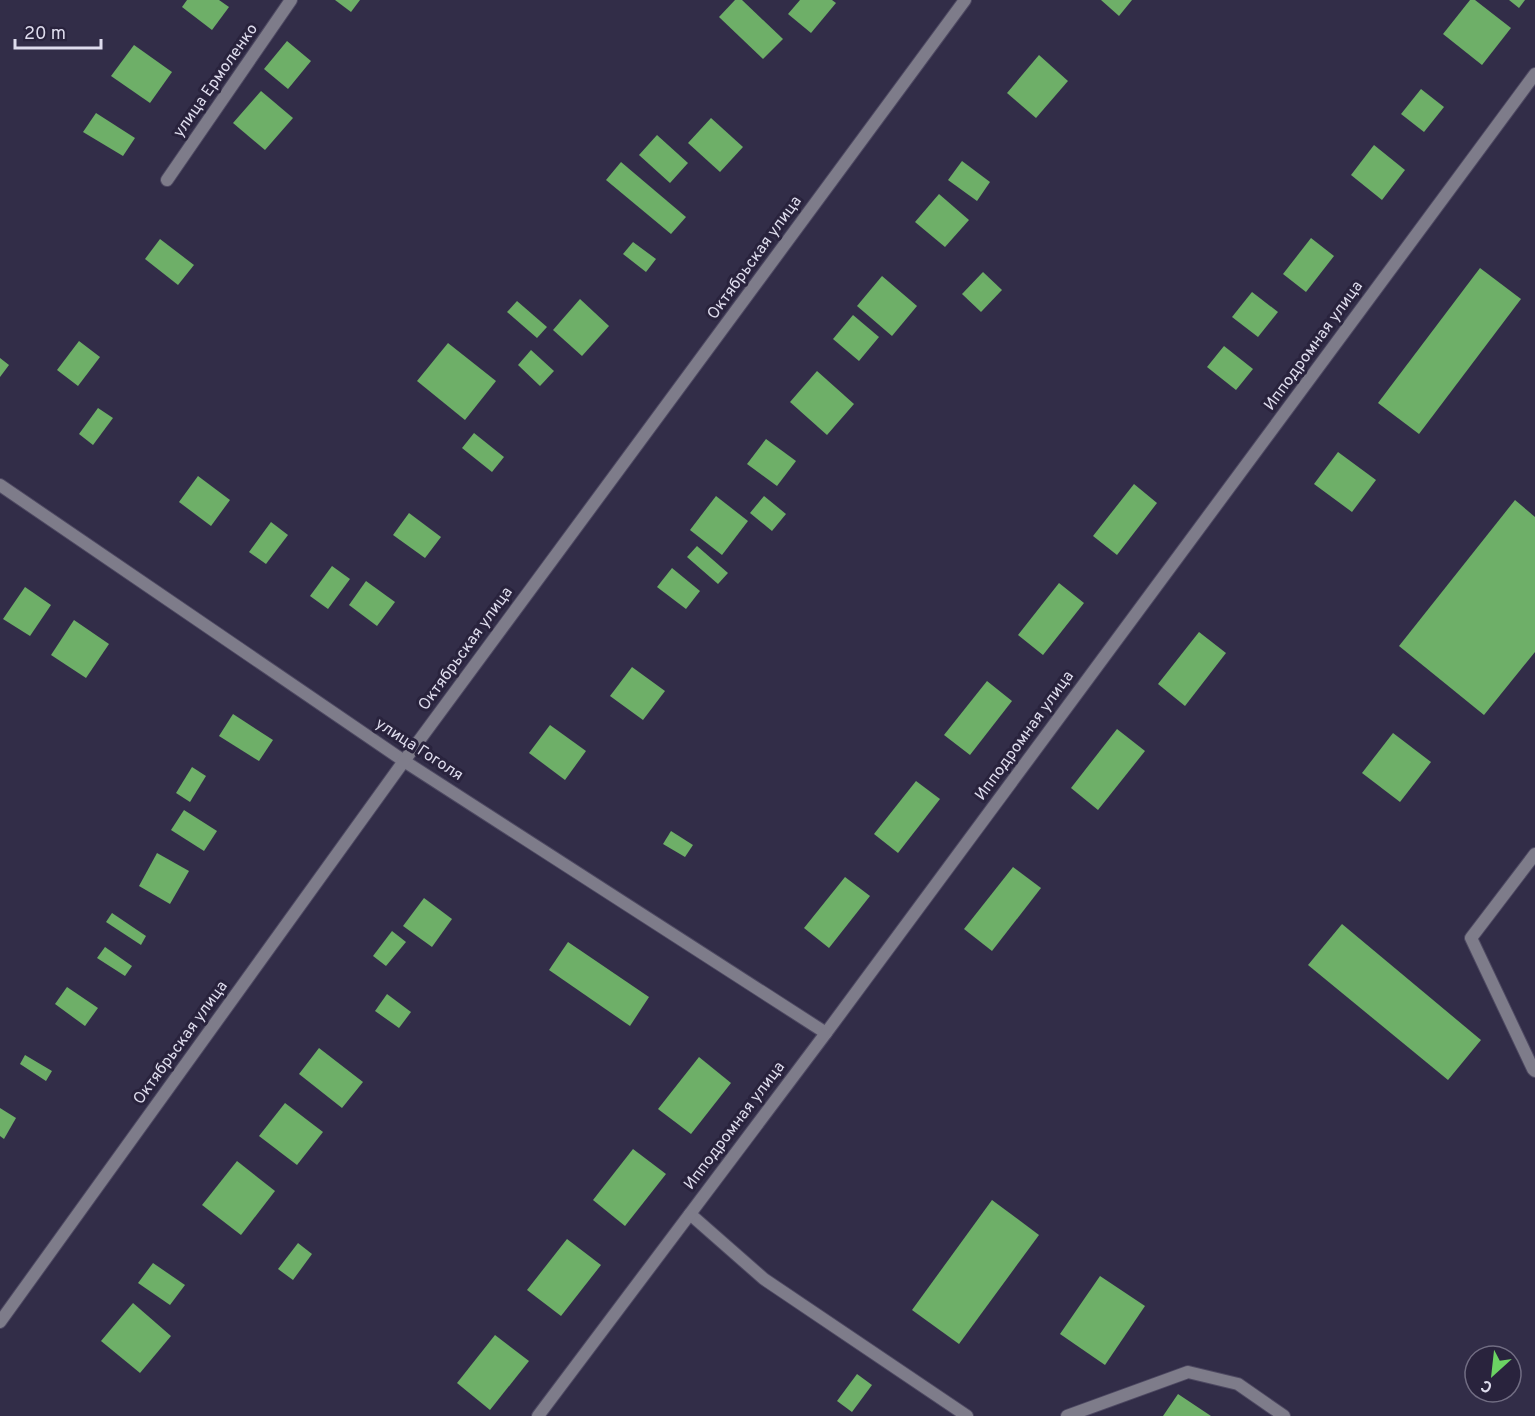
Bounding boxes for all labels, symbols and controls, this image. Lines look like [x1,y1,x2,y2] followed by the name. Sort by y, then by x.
[15,12,100,50] scale bar
[169,20,263,142] street label: улица Ермоленко
[24,23,66,46] text: 20 m
[703,192,807,324] street label: Октябрьская улица
[1260,277,1368,415] street label: Ипподромная улица
[414,583,518,715] street label: Октябрьская улица
[971,667,1079,805] street label: Ипподромная улица
[371,714,467,786] street label: улица Гоголя
[129,977,233,1109] street label: Октябрьская улица
[680,1058,790,1194] street label: Ипподромная улица
[1463,1344,1523,1404] north arrow
[1478,1374,1496,1397] text: С

